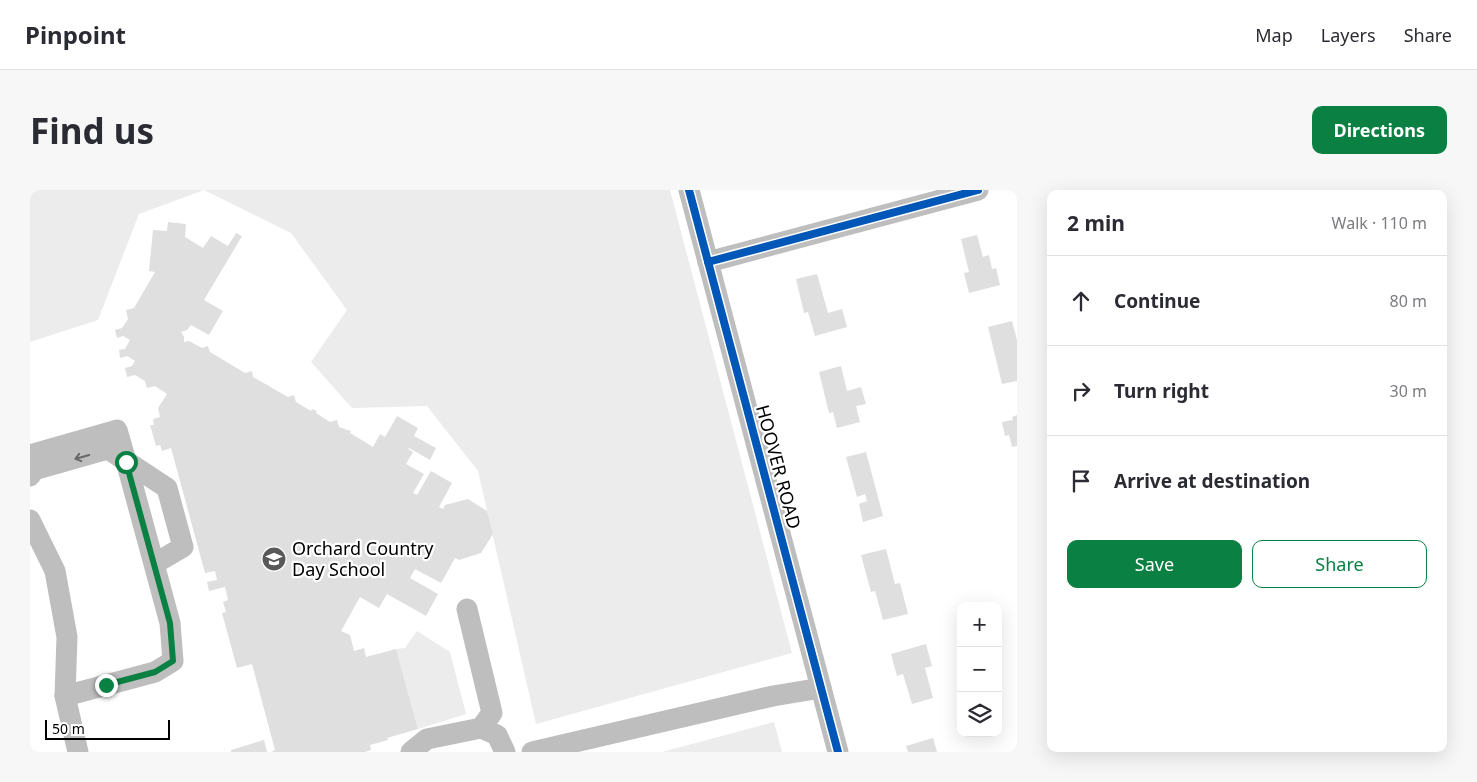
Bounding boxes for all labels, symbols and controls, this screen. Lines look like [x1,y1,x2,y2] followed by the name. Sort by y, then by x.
[25,18,126,51] text: Pinpoint
[1255,23,1293,47] text: Map
[1321,23,1376,47] text: Layers
[1404,23,1452,47] text: Share
[1312,106,1447,154] button: Directions
[30,107,154,154] text: Find us
[1067,209,1125,237] text: 2 min
[1332,212,1427,234] text: Walk · 110 m
[1067,287,1095,315] icon: ahead
[1114,288,1200,314] text: Continue
[1390,290,1427,312] text: 80 m
[1067,377,1095,405] icon: right
[1114,378,1209,404] text: Turn right
[1390,380,1427,402] text: 30 m
[751,402,807,531] street label: HOOVER ROAD
[115,451,138,474] route start
[75,452,91,462] one-way arrow
[1067,467,1095,495] icon: arrive
[1114,468,1310,494] text: Arrive at destination
[292,536,434,581] place label: Orchard Country Day School
[1067,540,1242,588] button: Save
[1252,540,1427,588] button: Share
[261,546,287,572] school or university icon: Orchard Country Day School
[957,602,1002,737] map controls
[957,602,1002,647] button: +
[957,647,1002,692] button: −
[95,674,118,697] route end
[957,692,1002,737] button: layers
[45,717,170,740] scale bar
[52,719,85,738] text: 50 m

